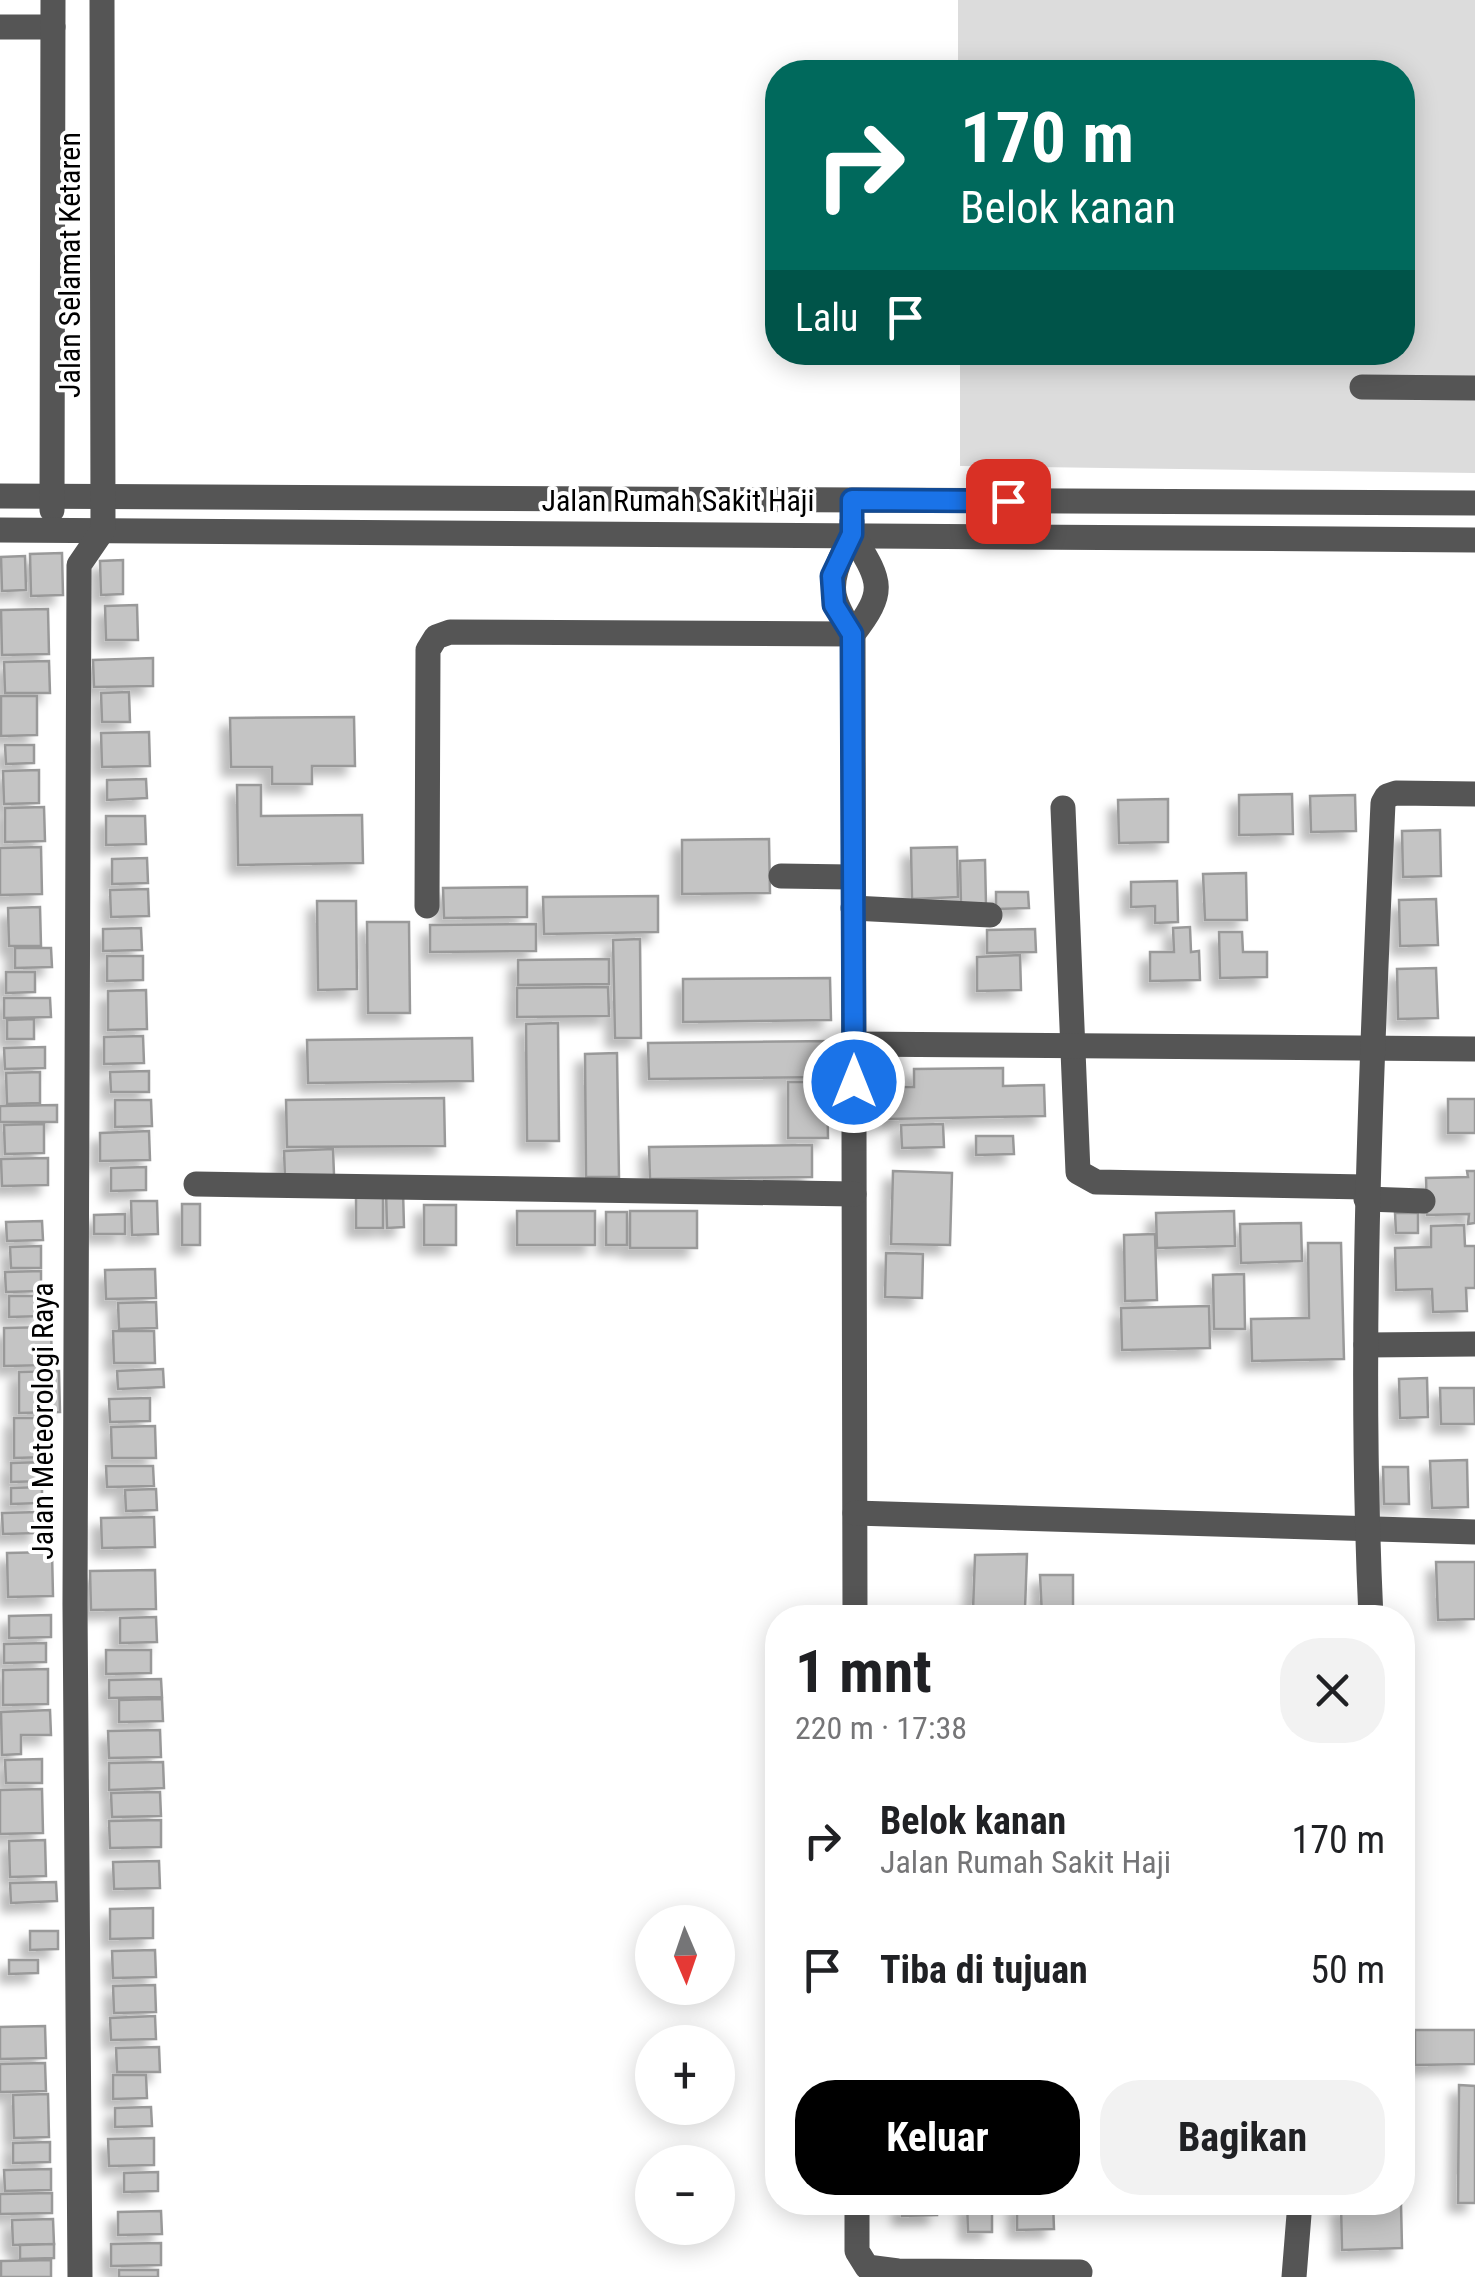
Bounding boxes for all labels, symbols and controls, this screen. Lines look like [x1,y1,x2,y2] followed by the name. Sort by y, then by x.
[960,97,1134,179] text: 170 m
[795,100,925,230] icon: right
[52,132,87,398] street label: Jalan Selamat Ketaren
[960,181,1176,234] text: Belok kanan
[878,290,933,345] icon: arrive
[795,296,858,340] text: Lalu
[966,459,1051,544] pin
[981,474,1036,529] icon: arrive
[542,483,814,518] street label: Jalan Rumah Sakit Haji
[802,1030,906,1134] position arrow
[25,1282,60,1560] street label: Jalan Meteorologi Raya
[795,1636,932,1707] text: 1 mnt
[1280,1638,1385,1743] button: close
[795,1709,967,1747] text: 220 m · 17:38
[880,1799,1066,1843] text: Belok kanan
[795,1813,850,1868] icon: right
[1291,1818,1385,1862] text: 170 m
[880,1843,1171,1881] text: Jalan Rumah Sakit Haji
[635,1905,735,2005] north arrow
[635,1905,735,2245] map controls
[795,1943,850,1998] icon: arrive
[880,1948,1088,1992] text: Tiba di tujuan
[1310,1948,1385,1992] text: 50 m
[635,2025,735,2125] button: +
[795,2080,1080,2195] button: Keluar
[1100,2080,1385,2195] button: Bagikan
[635,2145,735,2245] button: −

